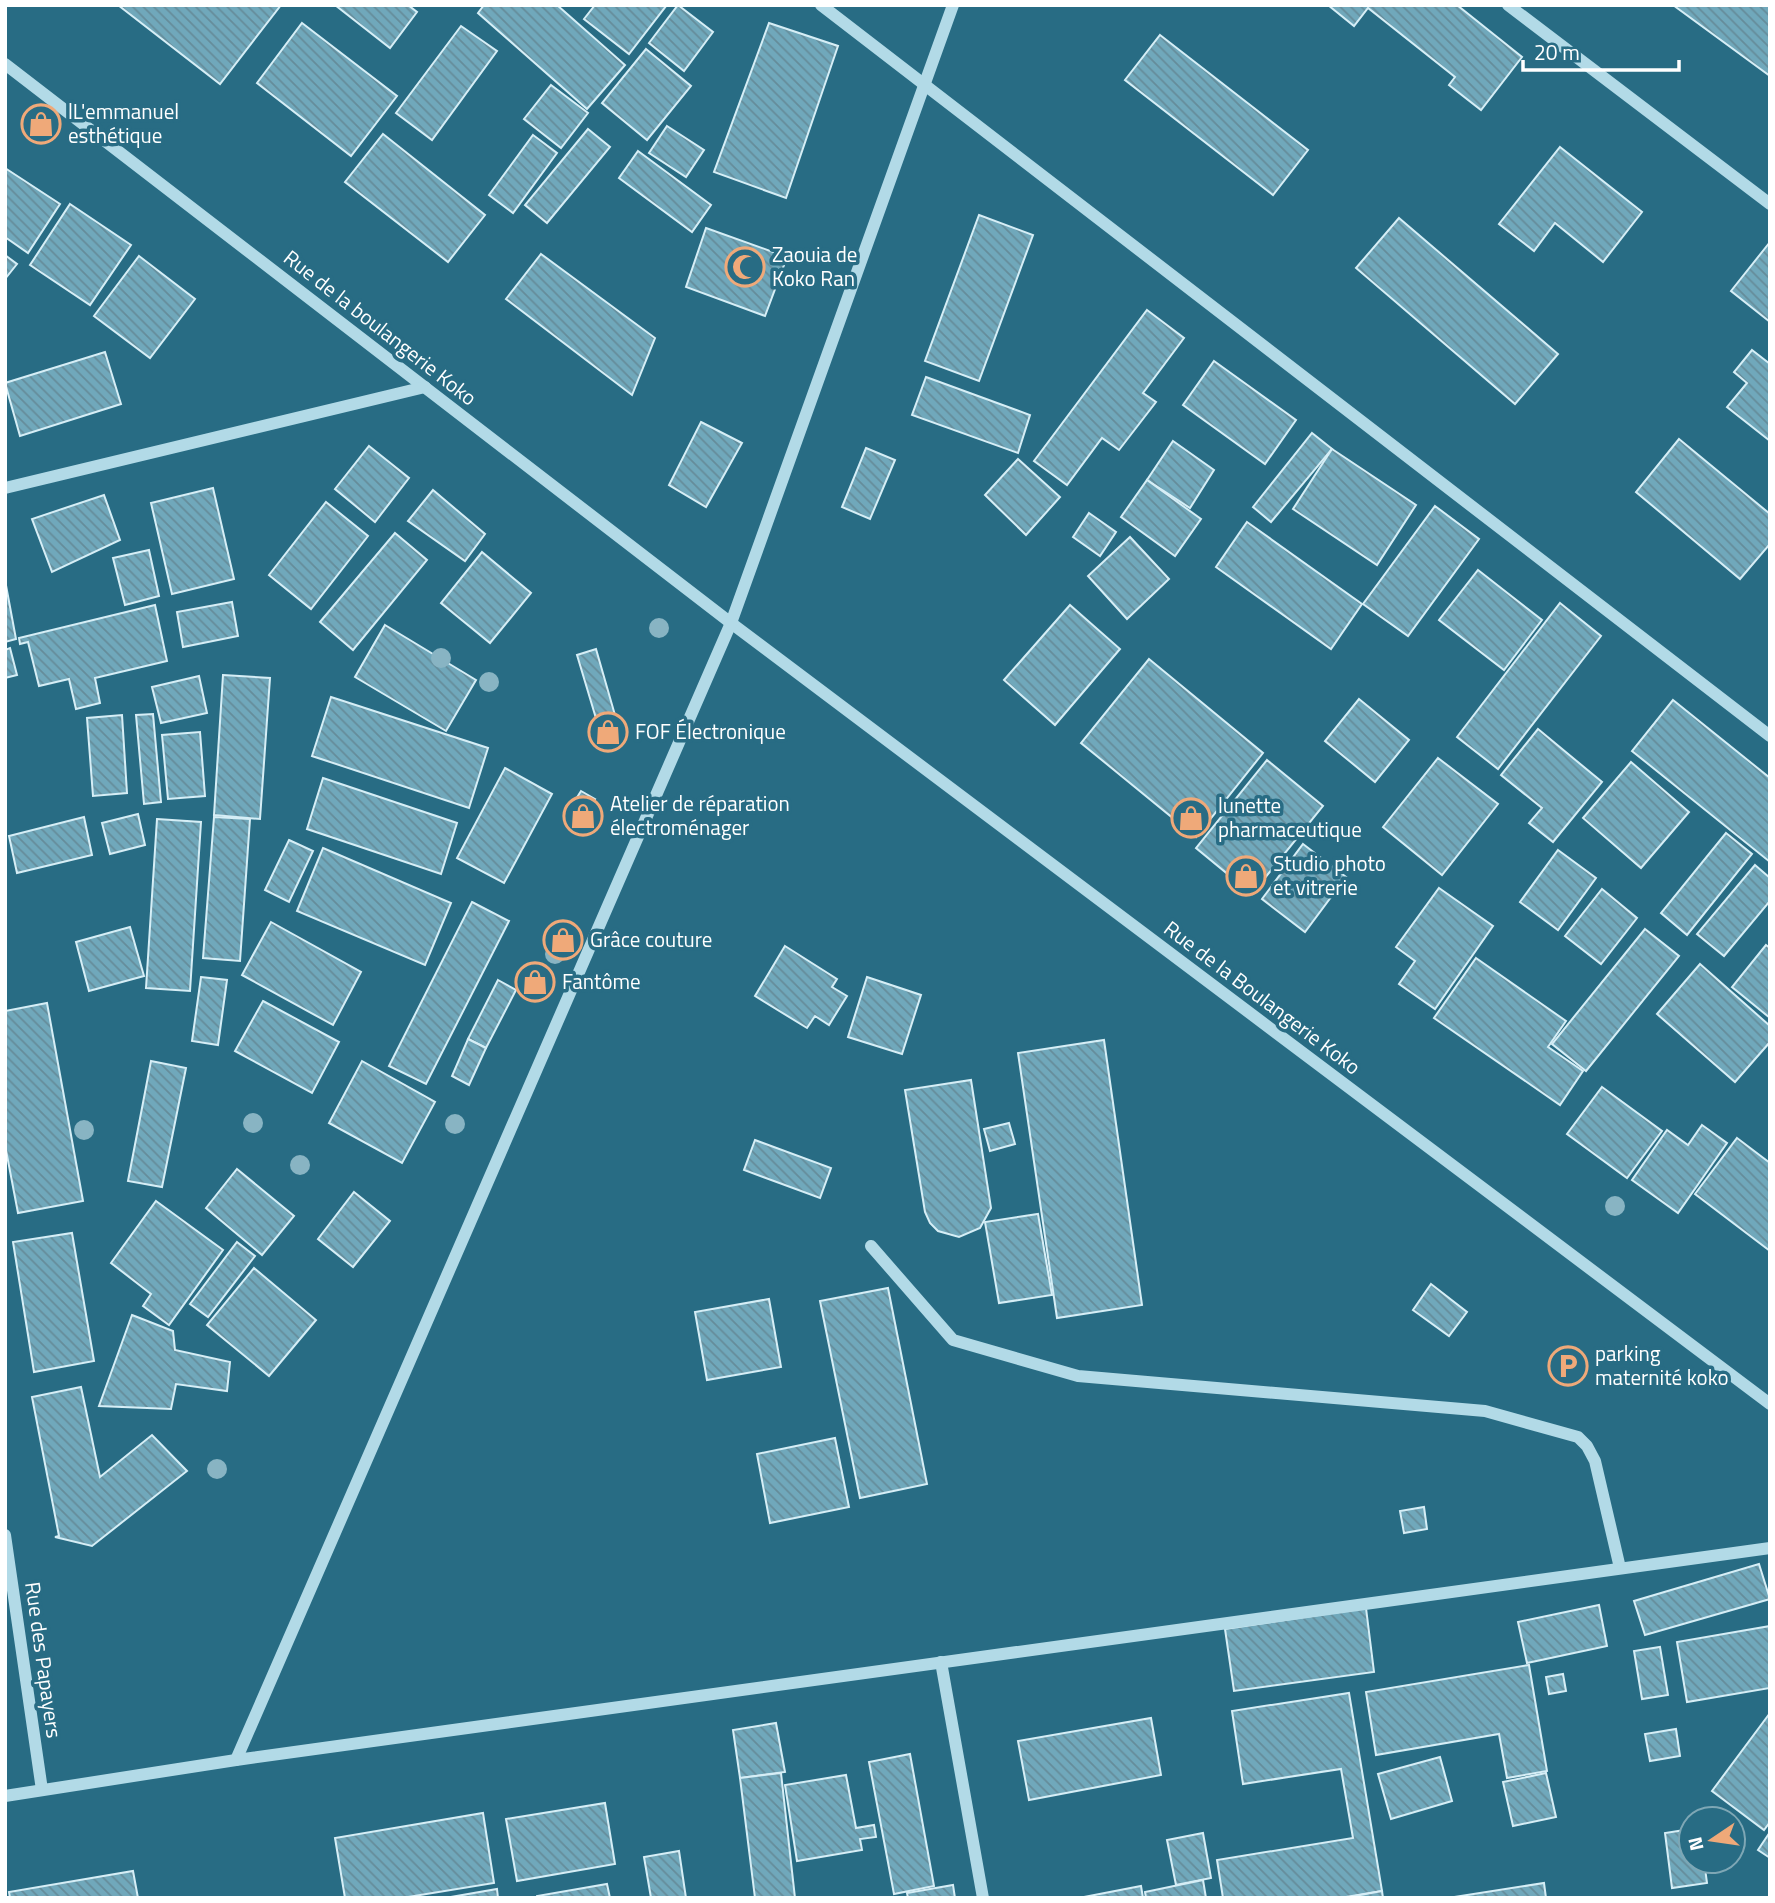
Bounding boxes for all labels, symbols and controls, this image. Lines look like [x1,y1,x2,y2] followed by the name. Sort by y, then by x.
[1523,28,1679,72] scale bar
[1534,36,1580,68] text: 20 m
[68,95,179,151] place label: lL'emmanuel esthétique
[20,103,62,145] shop icon: lL'emmanuel esthétique
[772,238,857,294] place label: Zaouia de Koko Ran
[277,241,484,413] street label: Rue de la boulangerie Koko
[724,246,766,288] mosque icon: Zaouia de Koko Ran
[587,711,629,753] shop icon: FOF Électronique
[635,715,786,747] place label: FOF Électronique
[610,787,790,843] place label: Atelier de réparation électroménager
[1218,789,1362,845] place label: lunette pharmaceutique
[562,795,604,837] shop icon: Atelier de réparation électroménager
[1170,797,1212,839] shop icon: lunette pharmaceutique
[1273,847,1386,903] place label: Studio photo et vitrerie
[1225,855,1267,897] shop icon: Studio photo et vitrerie
[1157,912,1368,1082] street label: Rue de la Boulangerie Koko
[542,919,584,961] shop icon: Grâce couture
[590,923,712,955] place label: Grâce couture
[514,961,556,1003] shop icon: Fantôme
[562,965,641,997] place label: Fantôme
[1595,1337,1729,1393] place label: parking maternité koko
[1547,1345,1589,1387] parking icon: parking maternité koko
[17,1580,71,1740] street label: Rue des Papayers
[1677,1805,1747,1875] north arrow
[1679,1834,1711,1854] text: N

